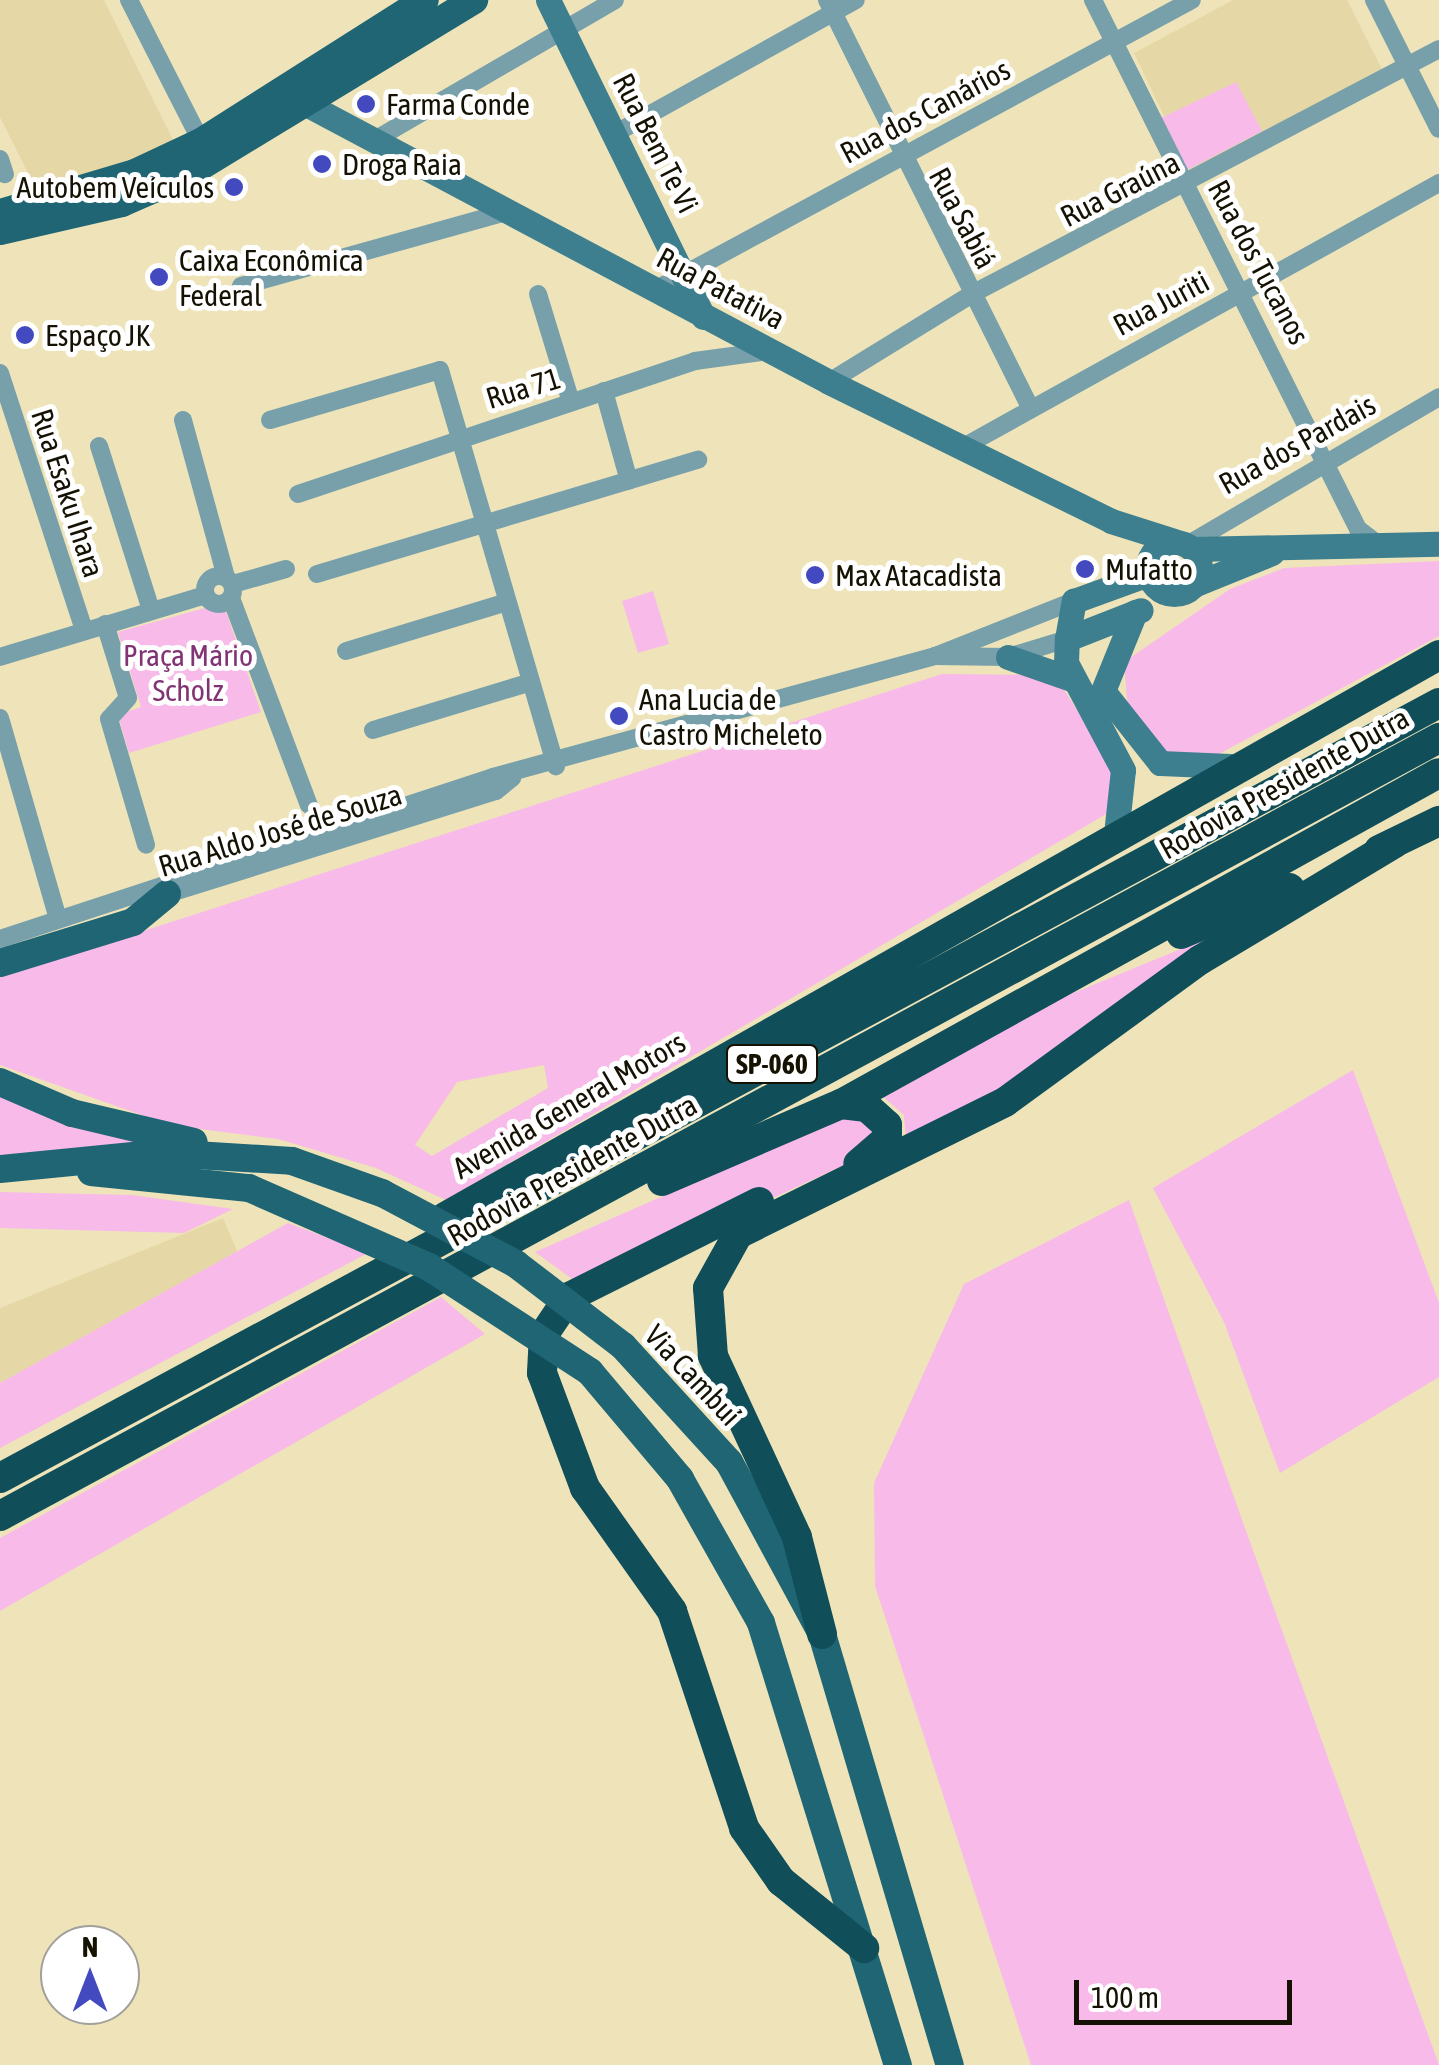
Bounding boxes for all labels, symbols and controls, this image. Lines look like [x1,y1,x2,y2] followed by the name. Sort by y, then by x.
[834,51,1016,171] street label: Rua dos Canários
[606,67,706,219] street label: Rua Bem Te Vi
[386,86,530,122] place label: Farma Conde
[355,93,377,115] marker: Farma Conde
[1055,144,1185,234] street label: Rua Graúna
[342,146,462,182] place label: Droga Raia
[311,153,333,175] marker: Droga Raia
[921,161,1005,275] street label: Rua Sabiá
[17,169,214,205] place label: Autobem Veículos
[1201,174,1317,350] street label: Rua dos Tucanos
[223,176,245,198] marker: Autobem Veículos
[651,239,791,337] street label: Rua Patativa
[179,242,364,312] place label: Caixa Econômica Federal
[1107,263,1215,343] street label: Rua Juriti
[148,266,170,288] marker: Caixa Econômica Federal
[45,317,150,353] place label: Espaço JK
[14,324,36,346] marker: Espaço JK
[482,360,564,416] street label: Rua 71
[1213,386,1381,502] street label: Rua dos Pardais
[24,404,112,582] street label: Rua Esaku Ihara
[1105,551,1193,587] place label: Mufatto
[835,557,1002,593] place label: Max Atacadista
[1074,558,1096,580] marker: Mufatto
[804,564,826,586] marker: Max Atacadista
[123,637,253,708] park label: Praça Mário Scholz
[639,681,823,752] place label: Ana Lucia de Castro Micheleto
[1153,699,1415,867] street label: Rodovia Presidente Dutra
[608,705,630,727] marker: Ana Lucia de Castro Micheleto
[154,776,406,884] street label: Rua Aldo José de Souza
[446,1024,692,1186] street label: Avenida General Motors
[724,1041,820,1087] road number: SP-060
[441,1086,703,1254] street label: Rodovia Presidente Dutra
[637,1317,749,1433] street label: Via Cambuí
[40,1925,140,2025] north arrow
[82,1931,98,1963] text: N
[1079,1960,1296,2022] scale bar
[1091,1980,1159,2014] text: 100 m

